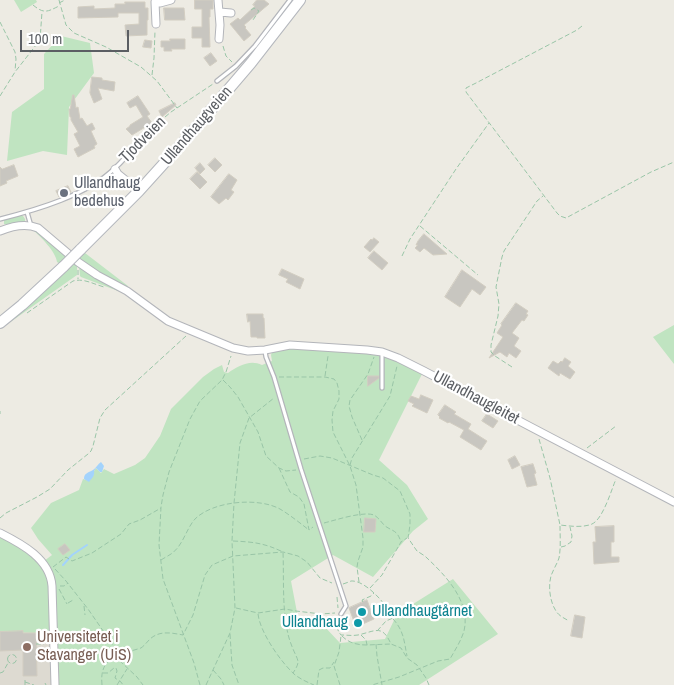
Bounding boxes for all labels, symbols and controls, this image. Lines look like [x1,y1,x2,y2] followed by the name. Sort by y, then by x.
[22,20,131,52] scale bar
[28,28,62,49] text: 100 m
[157,83,237,169] street label: Ullandhaugveien
[116,113,170,167] street label: Tjodveien
[74,174,140,212] place label: Ullandhaug bedehus
[58,187,70,199] marker: Ullandhaug bedehus
[430,367,522,429] street label: Ullandhaugleitet
[372,602,472,622] place label: Ullandhaugtårnet
[356,606,368,618] marker: Ullandhaugtårnet
[282,613,348,633] place label: Ullandhaug
[352,617,364,629] marker: Ullandhaug
[37,628,131,666] place label: Universitetet i Stavanger (UiS)
[21,641,33,653] marker: Universitetet i Stavanger (UiS)

